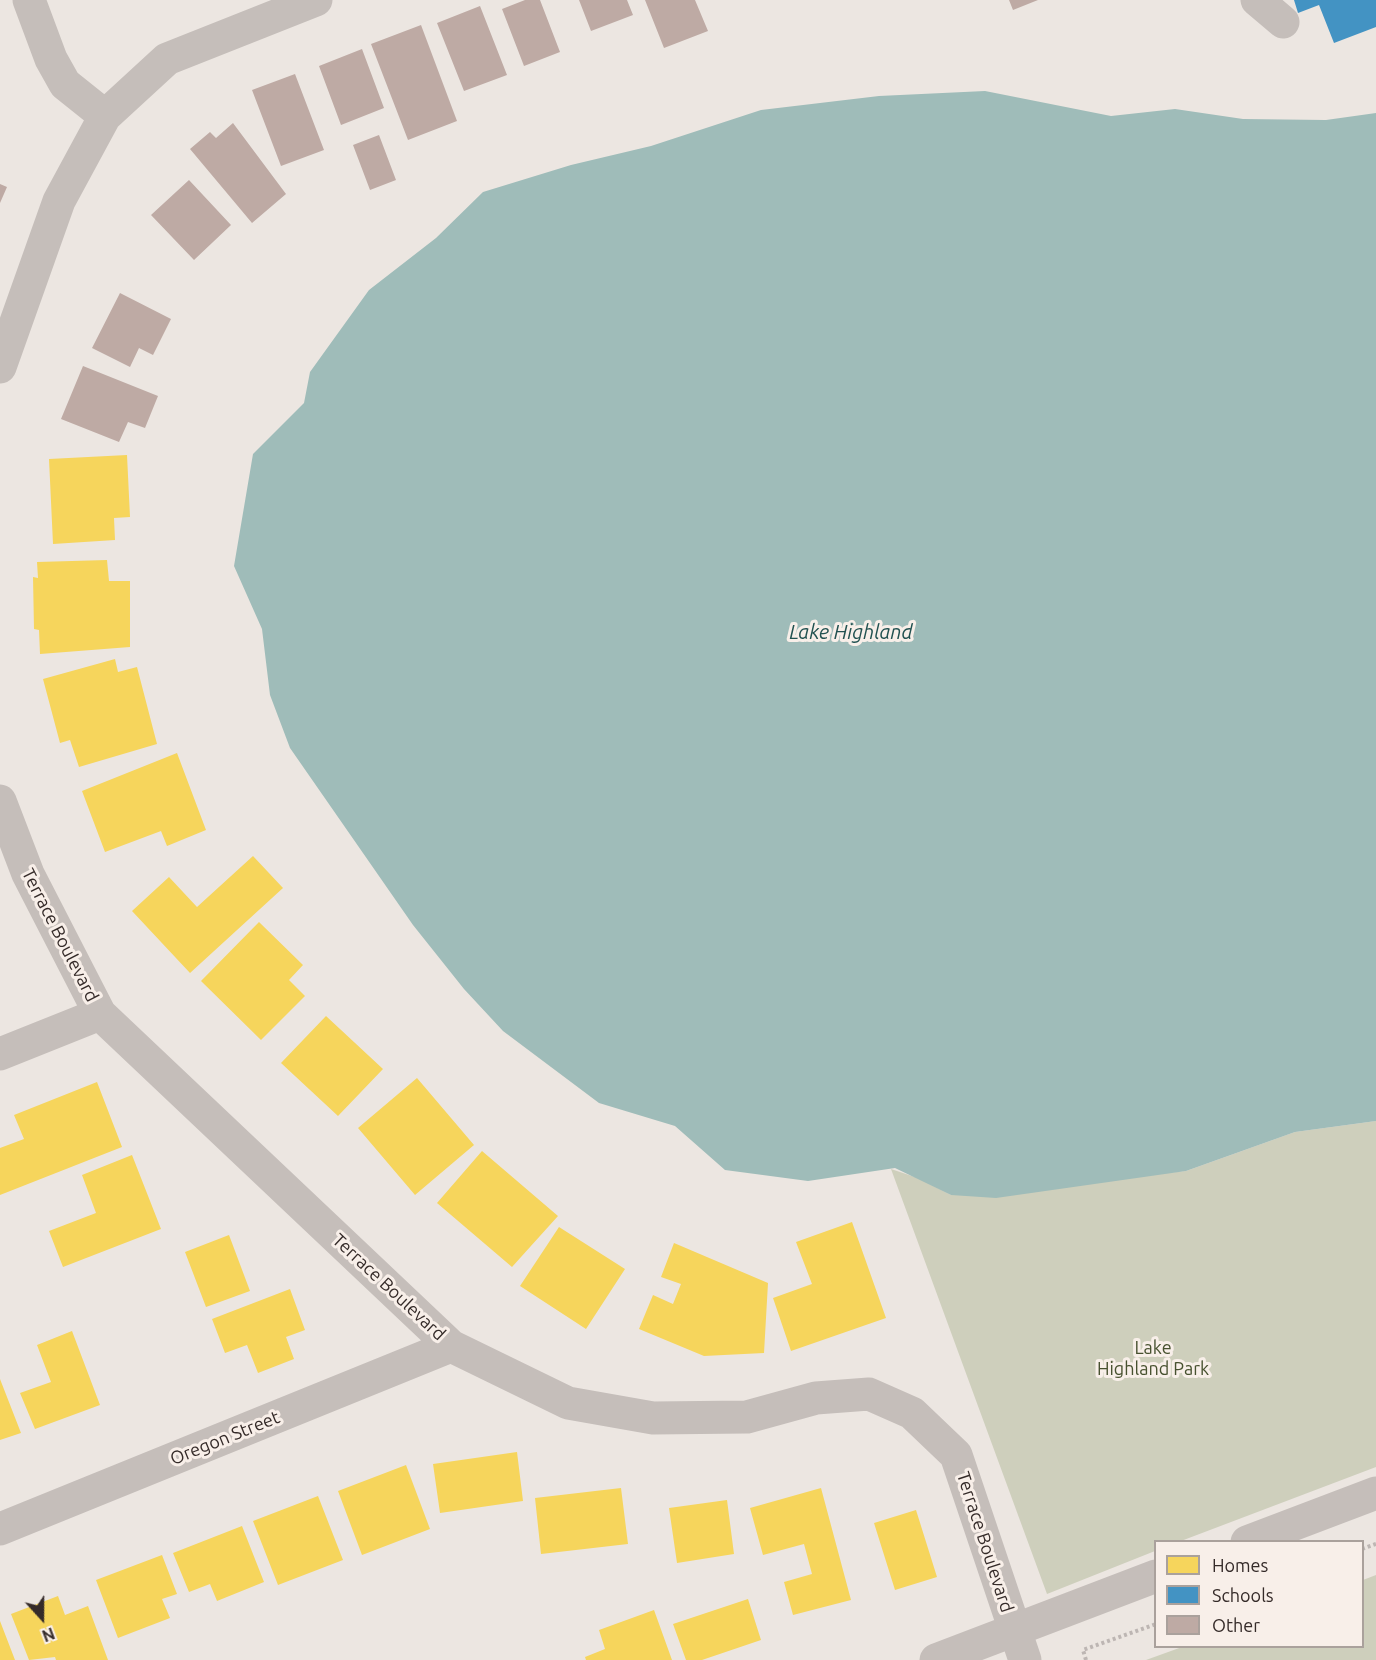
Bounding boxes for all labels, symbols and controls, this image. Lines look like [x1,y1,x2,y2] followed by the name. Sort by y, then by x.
[789,620,913,644] water label: Lake Highland
[17,865,103,1005] street label: Terrace Boulevard
[328,1229,450,1345] street label: Terrace Boulevard
[1097,1337,1209,1380] park label: Lake Highland Park
[167,1406,283,1470] street label: Oregon Street
[952,1469,1018,1615] street label: Terrace Boulevard
[1154,1540,1364,1648] legend
[1212,1555,1268,1575] text: Homes
[1212,1585,1274,1605] text: Schools
[12,1588,72,1648] north arrow
[1212,1615,1260,1635] text: Other
[40,1624,57,1645] text: N

